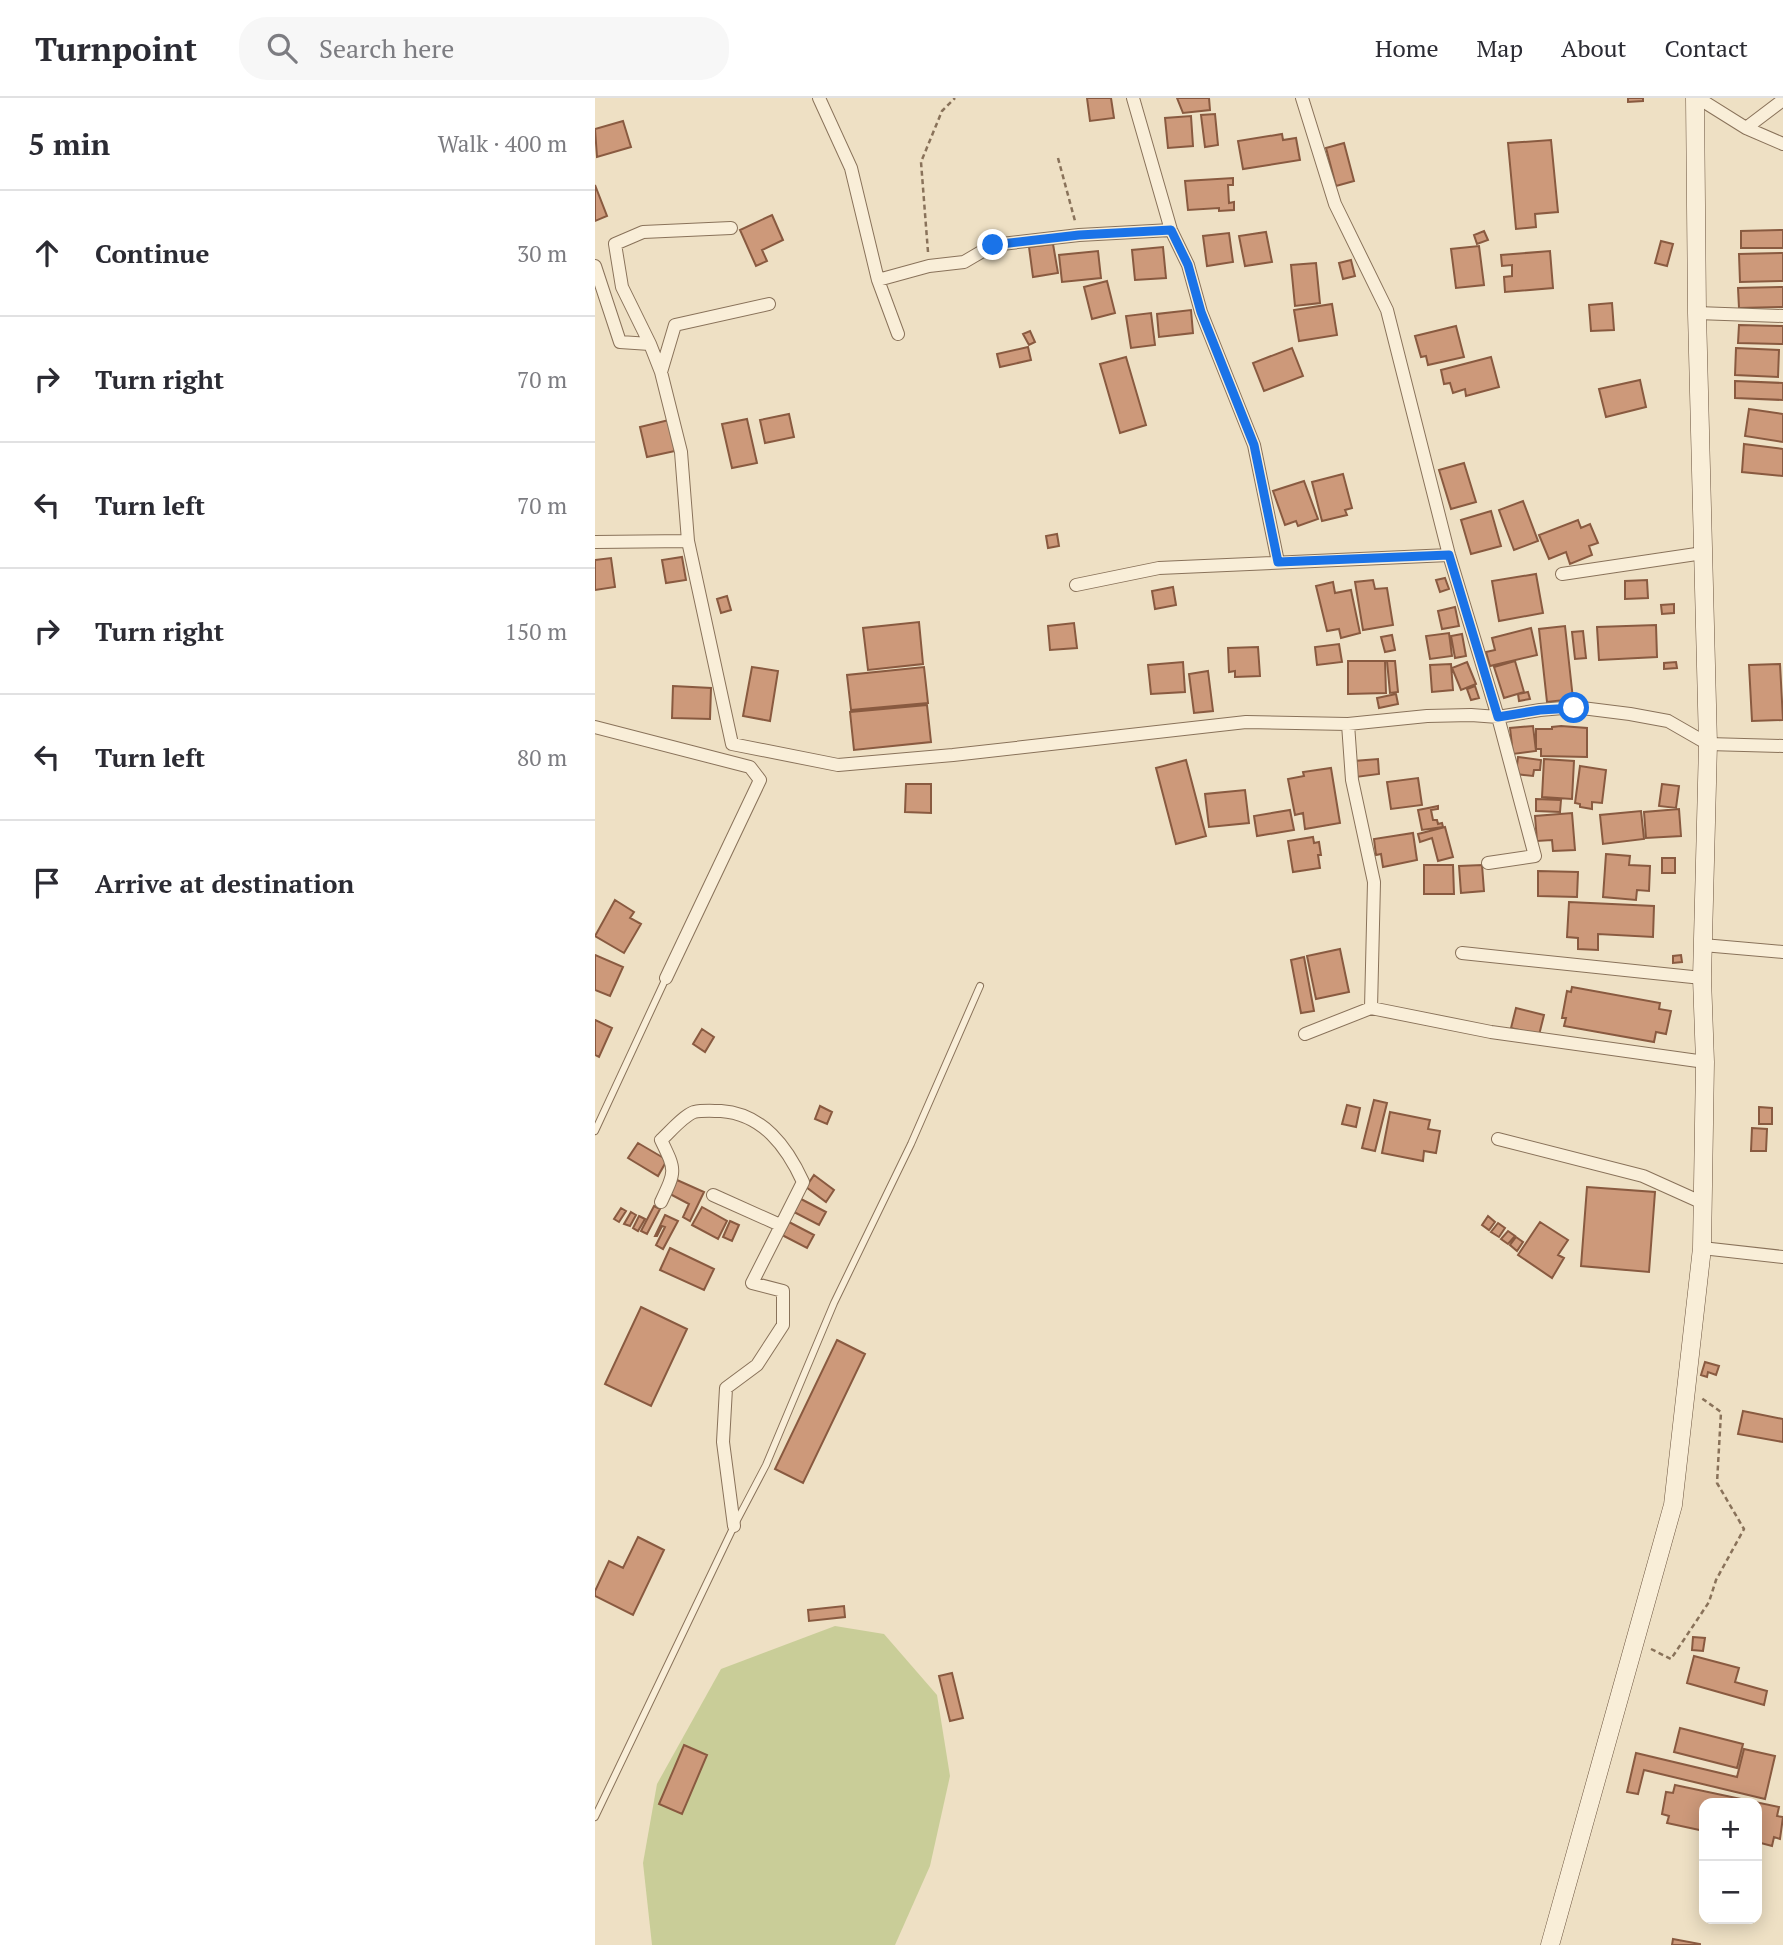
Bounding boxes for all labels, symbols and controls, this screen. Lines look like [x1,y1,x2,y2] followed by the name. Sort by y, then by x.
[239,17,729,80] search box
[35,27,197,70] text: Turnpoint
[263,29,301,67] icon: search
[319,31,454,65] text: Search here
[1375,32,1439,64] text: Home
[1477,32,1523,64] text: Map
[1561,32,1627,64] text: About
[1665,32,1748,64] text: Contact
[28,124,110,164] text: 5 min
[438,128,567,159] text: Walk · 400 m
[977,229,1008,260] route end
[28,234,66,272] icon: ahead
[95,236,209,270] text: Continue
[517,238,567,269] text: 30 m
[28,360,66,398] icon: right
[95,362,224,396] text: Turn right
[517,364,567,395] text: 70 m
[28,486,66,524] icon: left
[95,488,205,522] text: Turn left
[517,490,567,521] text: 70 m
[28,612,66,650] icon: right
[95,614,224,648] text: Turn right
[505,616,567,647] text: 150 m
[1558,692,1589,723] route start
[28,738,66,776] icon: left
[95,740,205,774] text: Turn left
[517,742,567,773] text: 80 m
[28,864,66,902] icon: arrive
[95,866,354,900] text: Arrive at destination
[1699,1798,1762,1924] map controls
[1699,1798,1762,1861] button: +
[1699,1861,1762,1924] button: −

